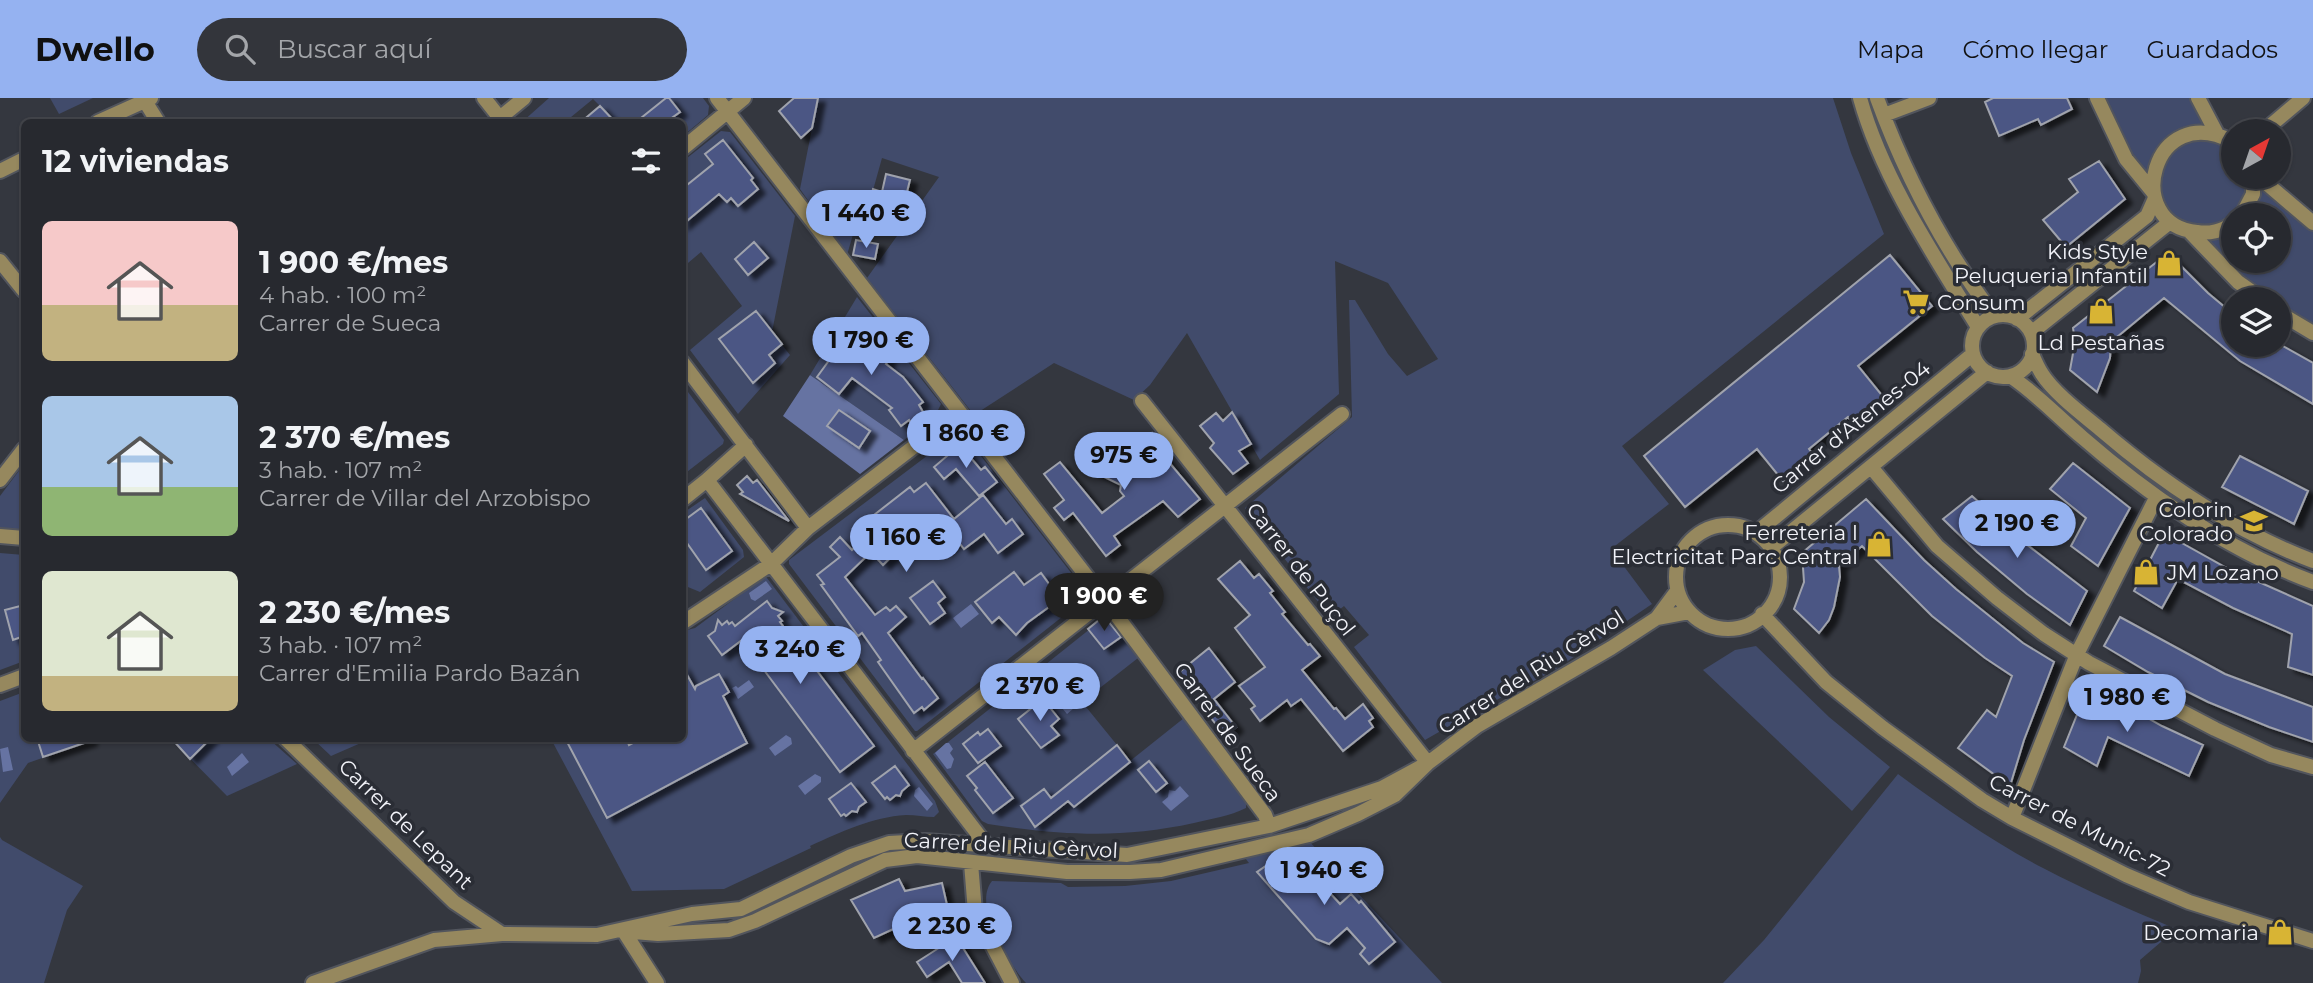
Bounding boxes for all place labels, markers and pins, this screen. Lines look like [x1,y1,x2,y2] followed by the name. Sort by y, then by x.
[801,190,931,250] pin: 1 440 €
[1954,239,2148,288] place label: Kids Style Peluqueria Infantil
[2154,248,2184,278] shop icon: Kids Style Peluqueria Infantil
[1901,287,1931,317] supermarket icon: Consum
[1937,290,2025,315] place label: Consum
[2086,296,2116,326] shop icon: Ld Pestañas
[806,317,936,377] pin: 1 790 €
[2037,330,2165,355] place label: Ld Pestañas
[901,410,1031,470] pin: 1 860 €
[1075,432,1173,492] pin: 975 €
[2139,497,2233,546] place label: Colorin Colorado
[1952,500,2082,560] pin: 2 190 €
[2239,506,2269,536] school or university icon: Colorin Colorado
[841,514,971,574] pin: 1 160 €
[1612,520,1858,569] place label: Ferreteria I Electricitat Parc Central
[1864,529,1894,559] shop icon: Ferreteria I Electricitat Parc Central
[2131,557,2161,587] shop icon: JM Lozano
[2166,560,2279,585] place label: JM Lozano
[1039,574,1169,633] pin: 1 900 €
[735,626,865,686] pin: 3 240 €
[975,664,1105,723] pin: 2 370 €
[2062,674,2192,734] pin: 1 980 €
[1259,848,1389,907] pin: 1 940 €
[887,904,1017,963] pin: 2 230 €
[2265,917,2295,947] shop icon: Decomaria
[2143,920,2259,945] place label: Decomaria

